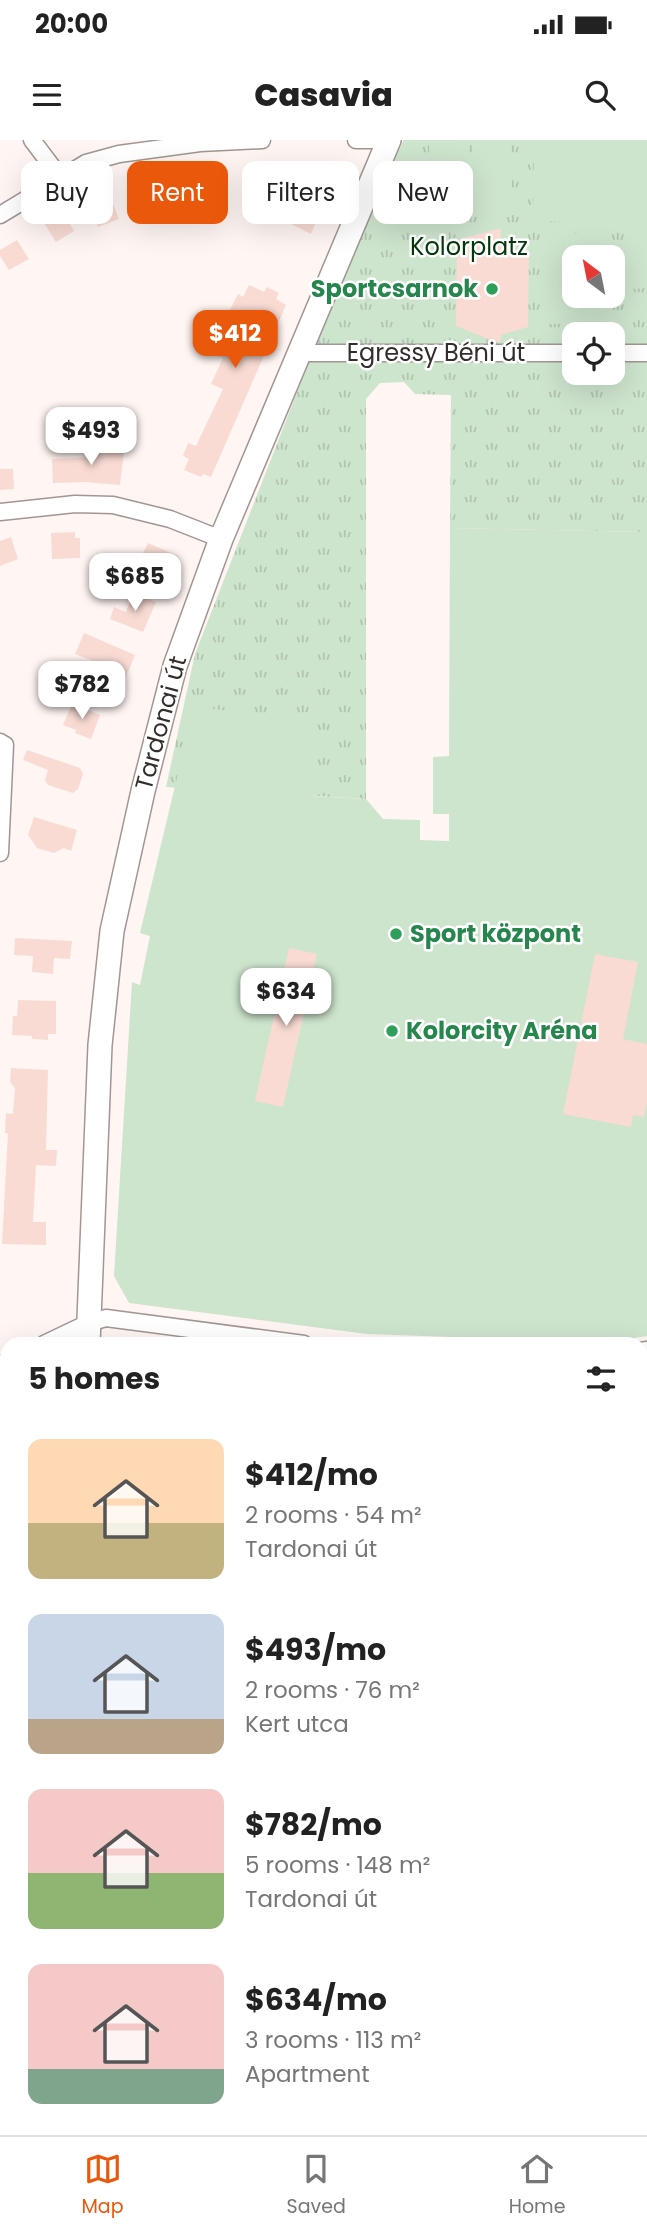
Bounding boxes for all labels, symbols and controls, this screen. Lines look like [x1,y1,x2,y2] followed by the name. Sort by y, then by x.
[35,6,108,42] text: 20:00
[254,72,393,117] text: Casavia
[28,76,66,114] icon: menu
[581,76,619,114] icon: search
[21,161,113,224] chip: Buy
[127,161,228,224] chip: Rent
[242,161,359,224] chip: Filters
[373,161,473,224] chip: New
[410,230,528,263] park label: Kolorplatz
[562,245,625,308] north arrow
[562,245,625,385] map controls
[311,272,478,305] place label: Sportcsarnok
[484,281,500,297] marker: Sportcsarnok
[194,310,276,370] pin: $412
[209,317,261,349] text: $412
[562,322,625,385] button: locate
[347,336,525,369] street label: Egressy Béni út
[50,408,132,467] pin: $493
[62,414,120,446] text: $493
[94,554,176,613] pin: $685
[105,560,165,592] text: $685
[127,652,194,794] street label: Tardonai út
[41,662,123,721] pin: $782
[54,668,110,700] text: $782
[410,917,581,950] place label: Sport központ
[388,926,404,942] marker: Sport központ
[245,968,327,1028] pin: $634
[256,975,316,1007] text: $634
[406,1014,597,1047] place label: Kolorcity Aréna
[384,1023,400,1039] marker: Kolorcity Aréna
[28,1357,160,1400] text: 5 homes
[582,1360,620,1398] icon: filters
[245,1453,378,1496] text: $412/mo
[84,1467,168,1551] icon: home
[245,1499,422,1531] text: 2 rooms · 54 m²
[245,1533,377,1565] text: Tardonai út
[245,1628,386,1671] text: $493/mo
[84,1642,168,1726] icon: home
[245,1674,420,1706] text: 2 rooms · 76 m²
[245,1708,349,1740] text: Kert utca
[245,1803,382,1846] text: $782/mo
[84,1817,168,1901] icon: home
[245,1849,430,1881] text: 5 rooms · 148 m²
[245,1883,377,1915] text: Tardonai út
[245,1978,387,2021] text: $634/mo
[84,1992,168,2076] icon: home
[245,2024,421,2056] text: 3 rooms · 113 m²
[245,2058,370,2090] text: Apartment
[81,2150,124,2221] tab: Map
[287,2150,346,2221] tab: Saved
[509,2150,565,2221] tab: Home

